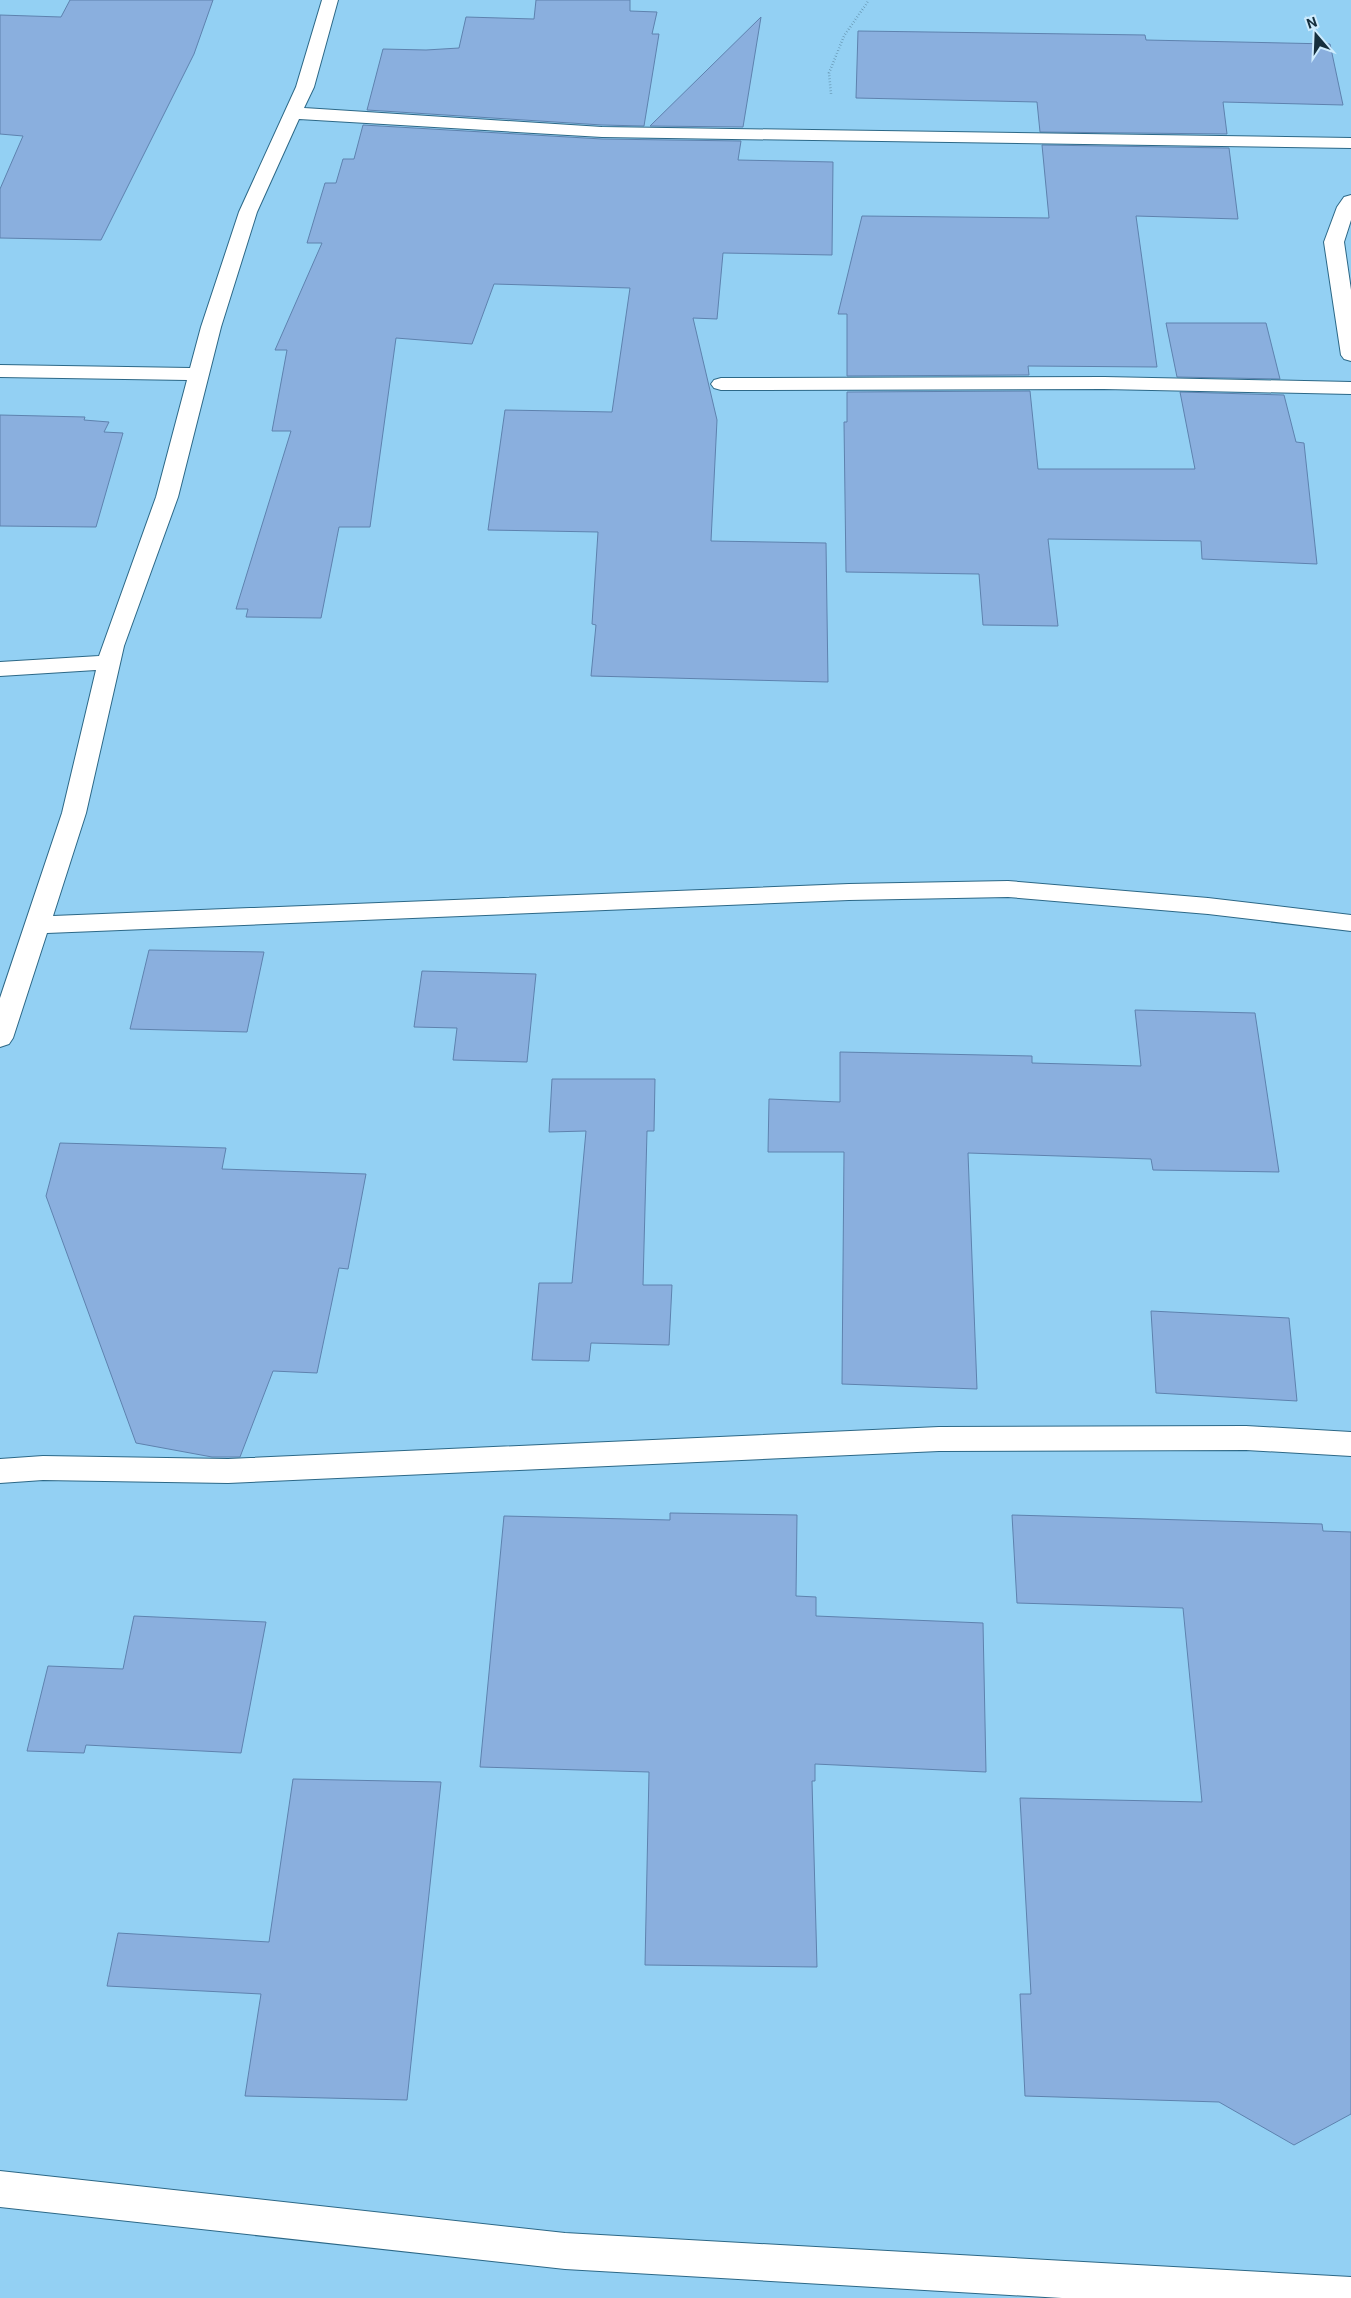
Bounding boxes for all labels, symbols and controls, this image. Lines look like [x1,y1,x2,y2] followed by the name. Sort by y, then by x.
[1291,10,1341,60] north arrow
[1304,14,1319,32] text: N

